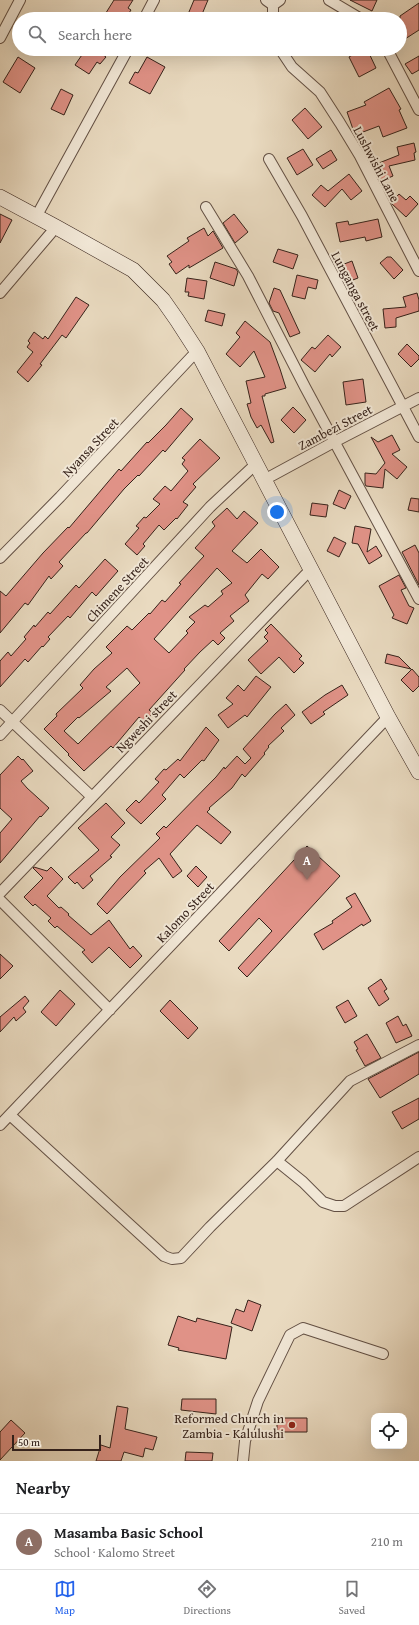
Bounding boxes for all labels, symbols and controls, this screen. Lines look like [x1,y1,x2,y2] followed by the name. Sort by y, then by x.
[12,12,407,56] search box
[26,23,48,45] icon: search
[58,24,132,45] text: Search here
[349,123,405,206] street label: Lushwishi Lane
[327,248,385,335] street label: Lunganga street
[295,400,376,455] street label: Zambezi Street
[58,413,123,481] street label: Nyansa Street
[267,502,287,522] your location
[82,552,153,626] street label: Chimene Street
[111,685,182,757] street label: Ngweshi street
[294,847,320,880] pin: A
[152,877,219,947] street label: Kalomo Street
[174,1409,285,1443] place label: Reformed Church in Zambia - Kalulushi
[371,1413,407,1449] map controls
[371,1413,407,1449] button: locate
[287,1420,297,1430] marker: Reformed Church in Zambia - Kalulushi
[12,1433,101,1452] scale bar
[18,1434,40,1450] text: 50 m
[16,1475,70,1500] text: Nearby
[54,1522,203,1543] text: Masamba Basic School
[25,1532,33,1551] text: A
[371,1532,403,1551] text: 210 m
[54,1543,175,1562] text: School · Kalomo Street
[54,1578,76,1618] tab: Map
[184,1578,231,1618] tab: Directions
[338,1578,365,1618] tab: Saved

